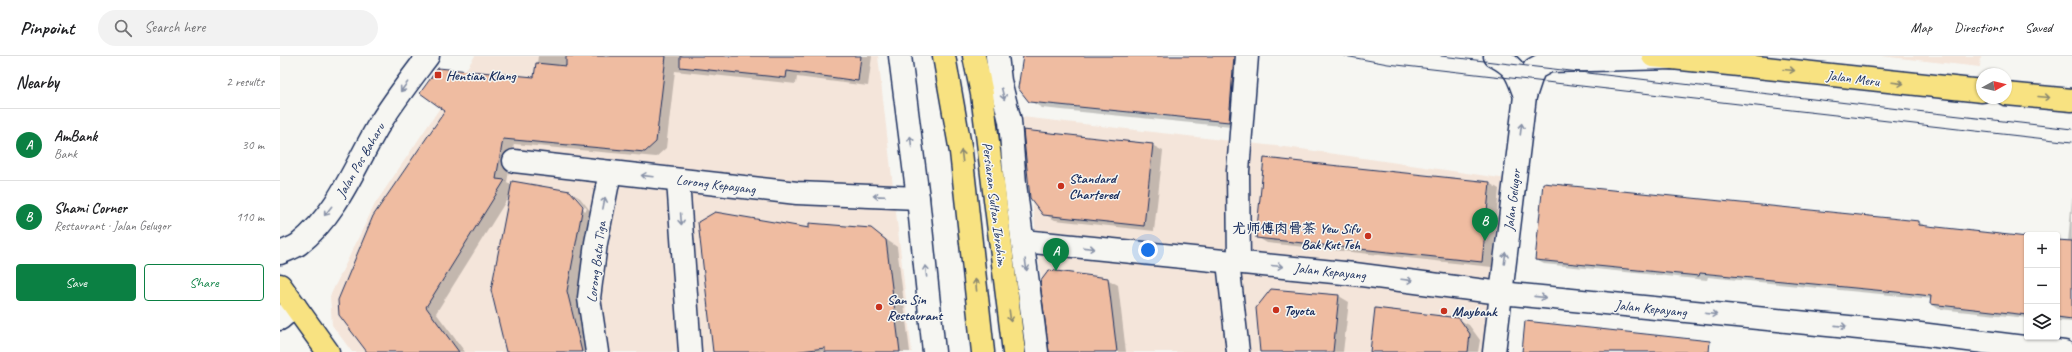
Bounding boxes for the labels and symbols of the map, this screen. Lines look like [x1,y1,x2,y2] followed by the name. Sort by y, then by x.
[446,67,517,84] place label: Hentian Klang
[1782,67,1795,74] one-way arrow
[1825,67,1881,90] street label: Jalan Meru
[1976,68,2012,104] north arrow
[433,70,443,80] marker: Hentian Klang
[1891,79,1904,87] one-way arrow
[400,82,409,93] one-way arrow
[1000,88,1008,101] one-way arrow
[2037,94,2050,101] one-way arrow
[332,119,389,201] street label: Jalan Pos Baharu
[1517,123,1525,136] one-way arrow
[907,136,915,149] one-way arrow
[978,141,1011,268] street label: Persiaran Sultan Ibrahim
[958,150,966,163] one-way arrow
[1500,167,1525,233] street label: Jalan Gelugor
[1069,170,1121,203] place label: Standard Chartered
[675,171,758,198] street label: Lorong Kepayang
[641,172,654,180] one-way arrow
[1056,181,1066,191] marker: Standard Chartered
[873,193,886,200] one-way arrow
[600,197,608,210] one-way arrow
[324,206,333,217] one-way arrow
[1472,208,1498,241] pin: B
[677,212,684,225] one-way arrow
[583,219,610,304] street label: Lorong Batu Tiga
[1232,220,1362,253] place label: 尤师傅肉骨茶 Yew Sifu Bak Kut Teh
[1363,231,1373,241] marker: 尤师傅肉骨茶 Yew Sifu Bak Kut Teh
[1043,238,1069,271] pin: A
[1138,240,1158,260] your location
[1082,244,1095,251] one-way arrow
[1502,252,1509,265] one-way arrow
[1022,258,1030,271] one-way arrow
[1292,259,1368,284] street label: Jalan Kepayang
[1270,263,1283,270] one-way arrow
[922,265,929,278] one-way arrow
[1400,277,1413,284] one-way arrow
[972,279,980,292] one-way arrow
[887,291,944,324] place label: San Sin Restaurant
[1533,293,1546,300] one-way arrow
[1613,296,1689,321] street label: Jalan Kepayang
[874,302,884,312] marker: San Sin Restaurant
[1284,302,1316,319] place label: Toyota
[1452,303,1498,320] place label: Maybank
[1271,305,1281,315] marker: Toyota
[1439,306,1449,316] marker: Maybank
[1006,309,1013,322] one-way arrow
[1704,310,1717,317] one-way arrow
[1834,323,1847,330] one-way arrow

